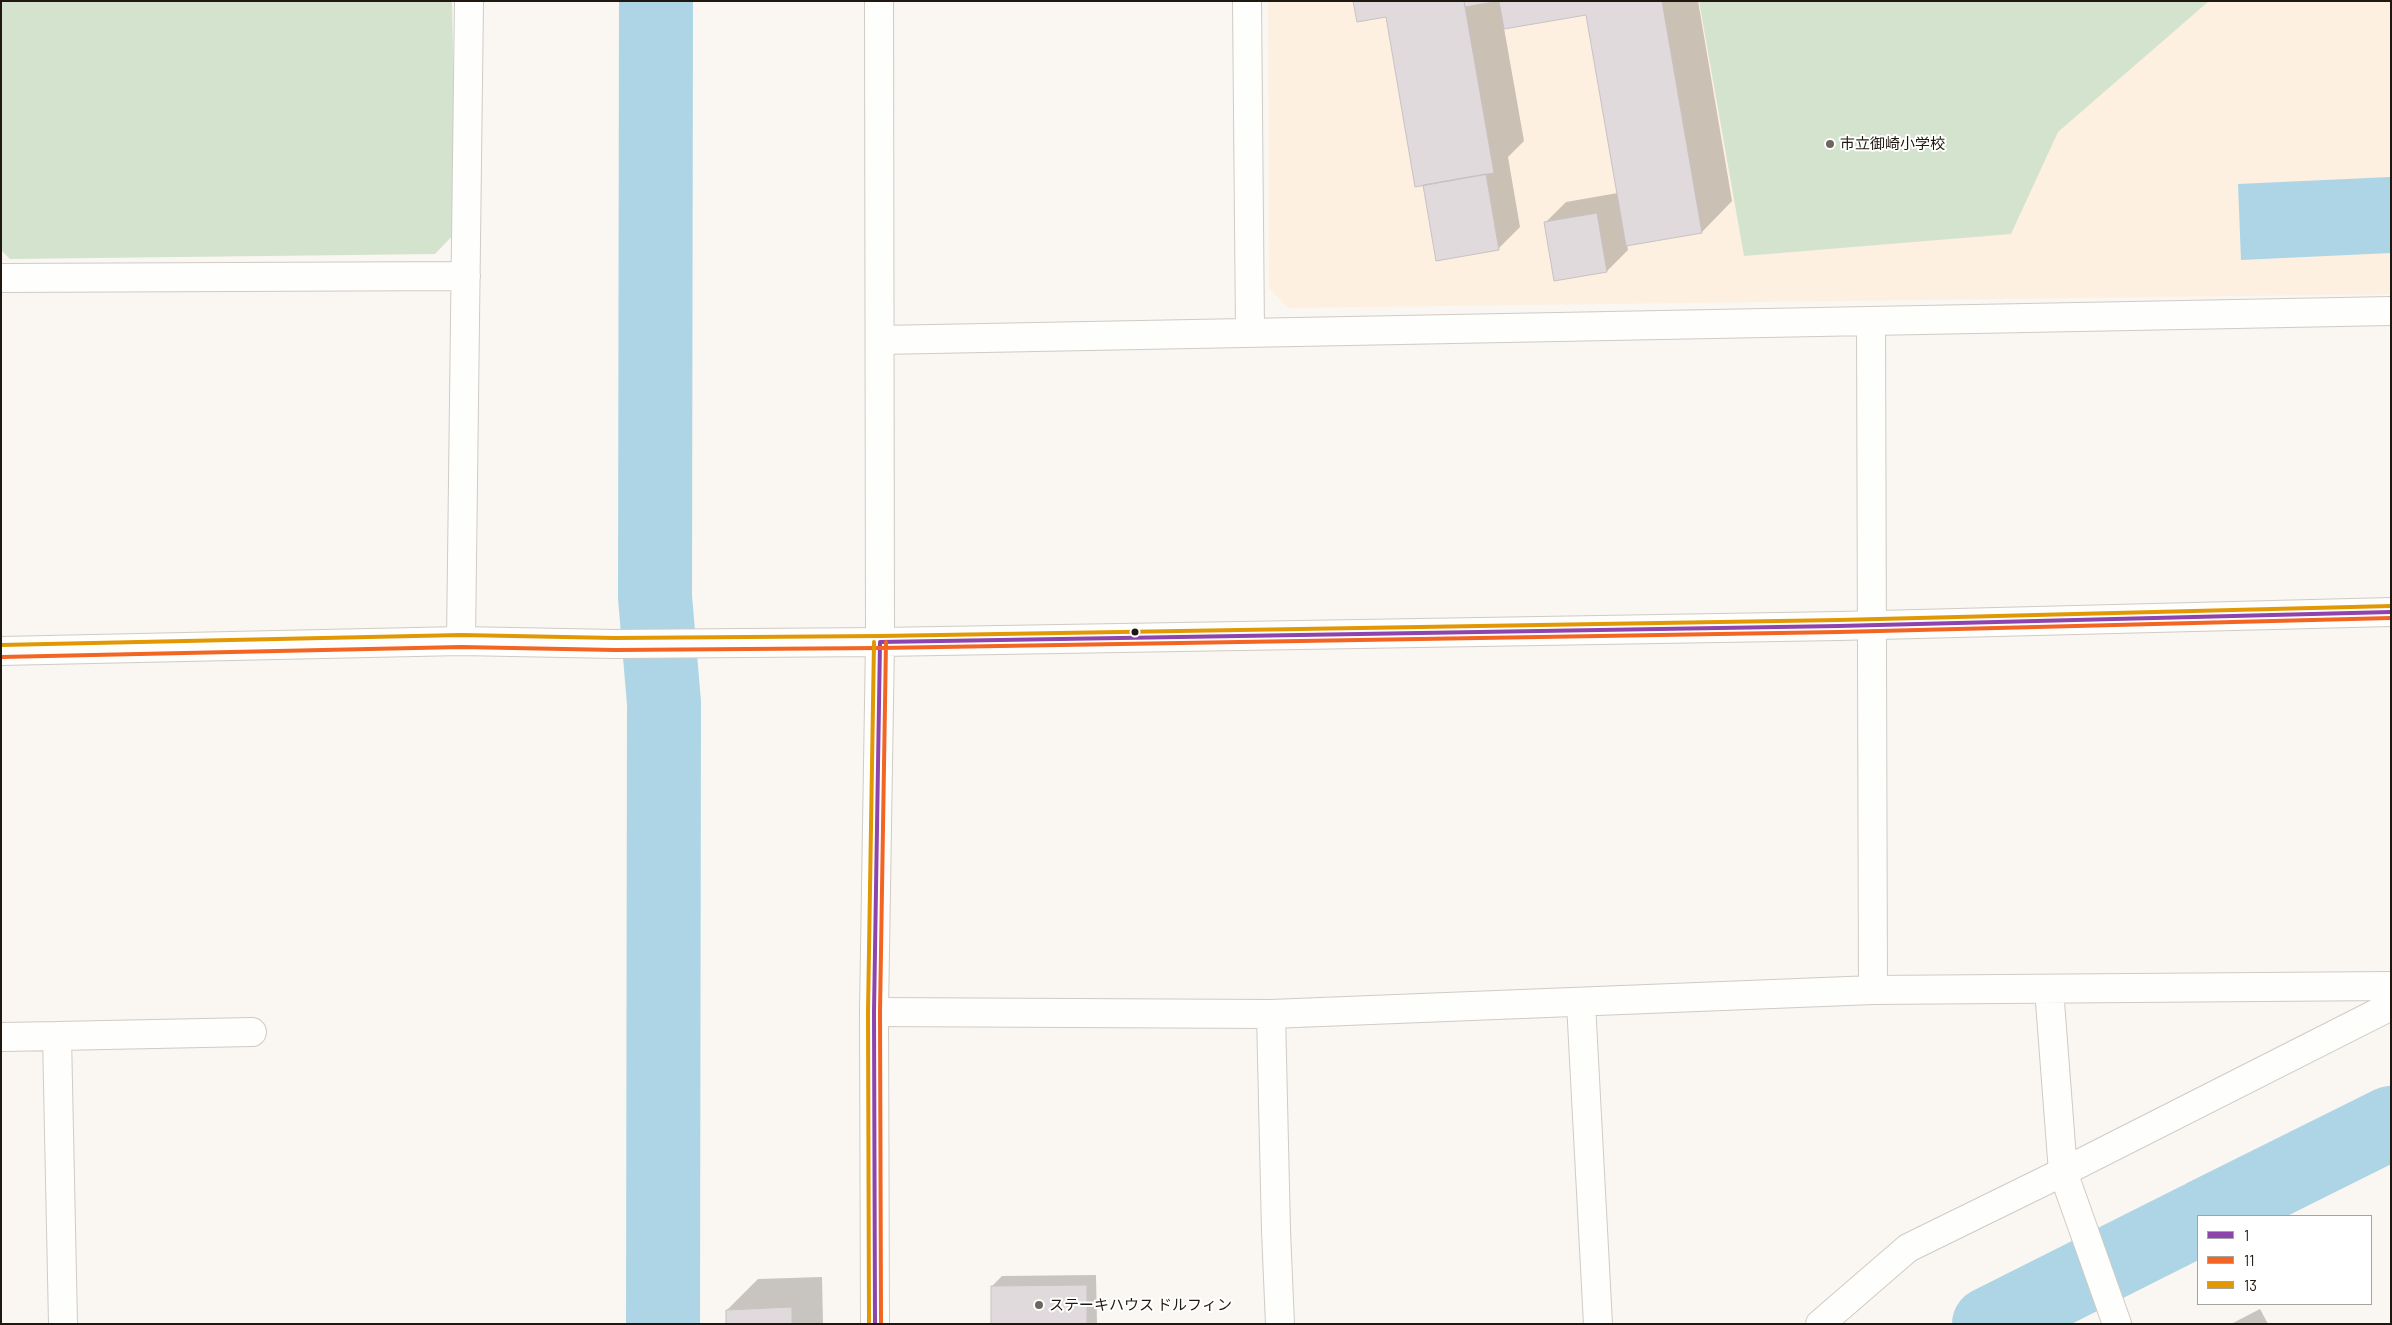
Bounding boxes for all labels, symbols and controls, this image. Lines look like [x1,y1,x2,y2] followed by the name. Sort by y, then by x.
[1840,135,1945,153] place label: 市立御崎小学校
[1824,138,1836,150] marker: 市立御崎小学校
[1130,627,1140,637] unlabelled marker
[2197,1215,2372,1305] legend
[2244,1226,2249,1244] text: 1
[2244,1251,2255,1269] text: 11
[2244,1276,2257,1294] text: 13
[1049,1296,1232,1314] place label: ステーキハウス ドルフィン
[1033,1299,1045,1311] marker: ステーキハウス ドルフィン

